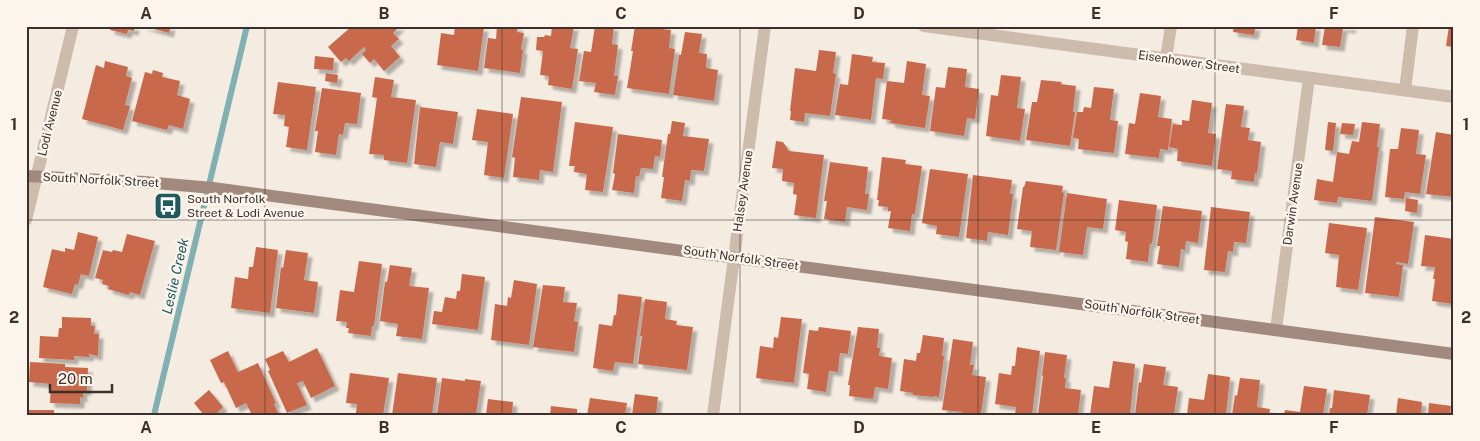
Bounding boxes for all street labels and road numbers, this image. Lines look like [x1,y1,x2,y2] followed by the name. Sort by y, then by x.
[1137,48,1241,76] street label: Eisenhower Street
[35,88,65,158] street label: Lodi Avenue
[730,149,756,233] street label: Halsey Avenue
[1280,162,1306,246] street label: Darwin Avenue
[42,170,160,190] street label: South Norfolk Street
[682,243,800,273] street label: South Norfolk Street
[1083,297,1201,327] street label: South Norfolk Street

